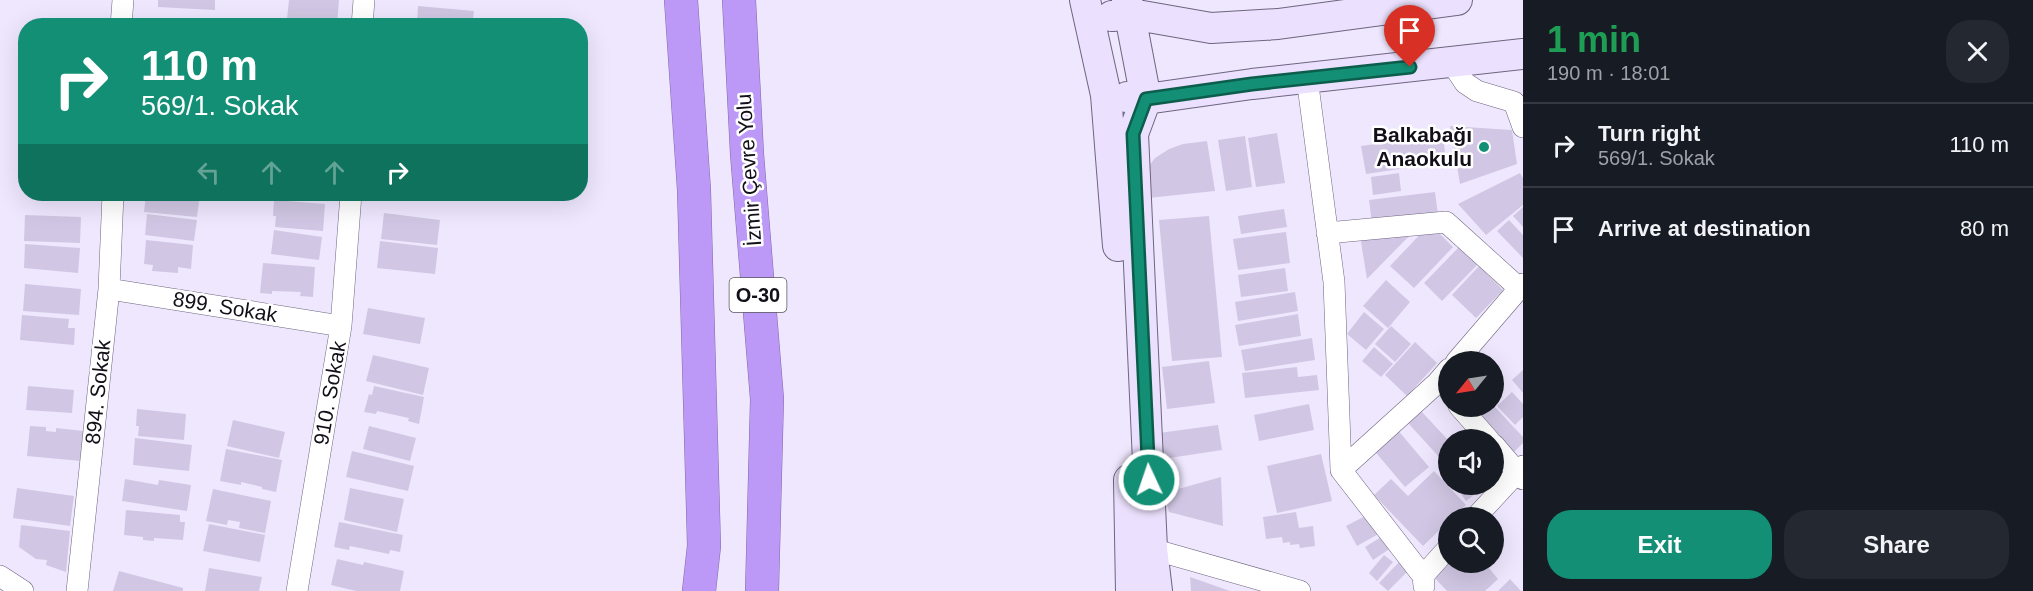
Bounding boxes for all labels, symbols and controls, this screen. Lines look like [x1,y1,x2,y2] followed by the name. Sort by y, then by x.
[1384,5,1435,67] pin
[1393,14,1426,47] icon: arrive
[1547,19,1641,60] text: 1 min
[1946,20,2009,83] button: close
[42,42,120,120] icon: right
[141,42,258,89] text: 110 m
[1547,62,1670,84] text: 190 m · 18:01
[141,91,299,121] text: 569/1. Sokak
[732,93,765,247] street label: İzmir Çevre Yolu
[1598,121,1700,146] text: Turn right
[1373,123,1472,170] place label: Balkabağı Anaokulu
[1547,129,1580,162] icon: right
[1949,132,2009,157] text: 110 m
[1477,140,1491,154] marker: Balkabağı Anaokulu
[1598,147,1715,169] text: 569/1. Sokak
[192,156,225,189] icon: left
[255,156,288,189] icon: ahead
[318,156,351,189] icon: ahead
[381,156,414,189] icon: right
[1547,213,1580,246] icon: arrive
[1598,216,1811,241] text: Arrive at destination
[1960,216,2009,241] text: 80 m
[730,278,786,312] road number: O-30
[171,287,279,326] street label: 899. Sokak
[81,338,114,445] street label: 894. Sokak
[309,339,350,447] street label: 910. Sokak
[1438,351,1504,417] north arrow
[1438,351,1504,573] map controls
[1438,429,1504,495] button: sound
[1117,448,1181,512] position arrow
[1438,507,1504,573] button: search
[1547,510,1772,579] button: Exit
[1784,510,2009,579] button: Share

